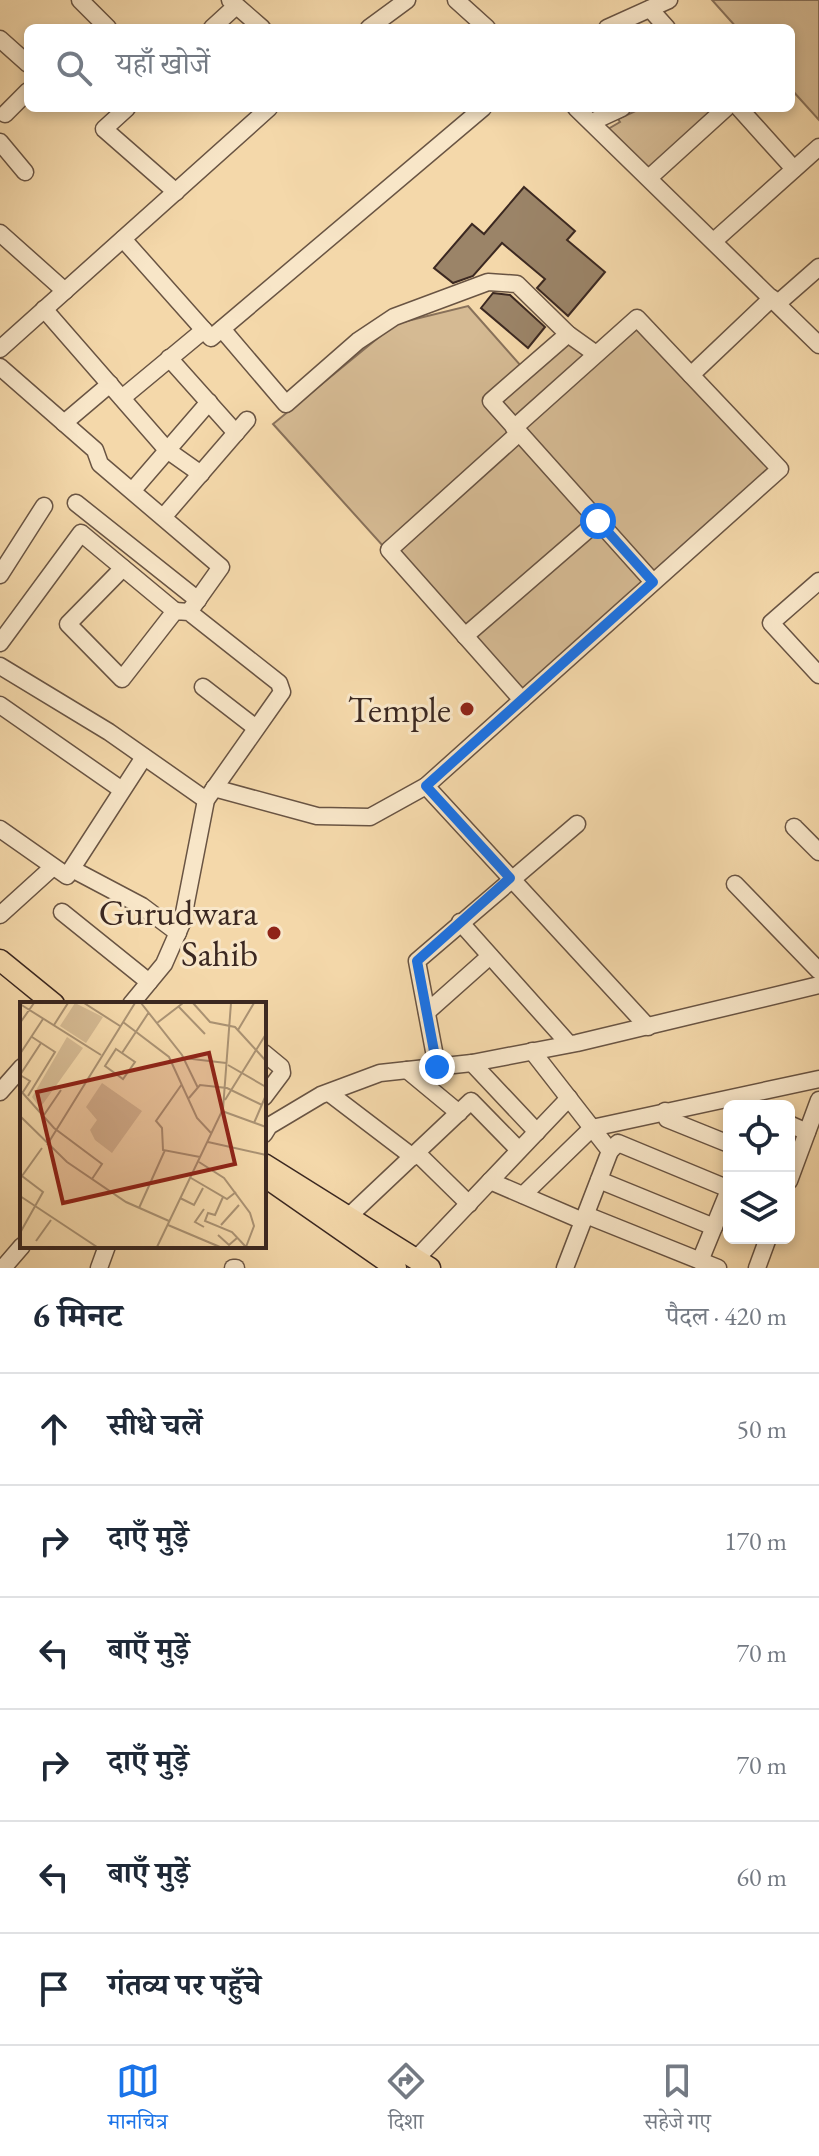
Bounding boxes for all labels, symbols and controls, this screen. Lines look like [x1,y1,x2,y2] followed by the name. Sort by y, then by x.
[24,24,795,112] search box
[116,44,210,83] text: यहाँ खोजें
[52,46,96,90] icon: search
[580,503,616,539] route start
[348,686,451,733] place label: Temple
[458,700,476,718] marker: Temple
[99,889,259,977] place label: Gurudwara Sahib
[265,924,283,942] marker: Gurudwara Sahib
[20,1002,266,1248] inset map
[419,1049,455,1085] route end
[723,1100,795,1244] map controls
[723,1100,795,1172] button: locate
[723,1172,795,1244] button: layers
[32,1293,122,1337] text: 6 मिनट
[666,1299,787,1333] text: पैदल · 420 m
[108,1405,202,1444] text: सीधे चलें
[32,1407,76,1451] icon: ahead
[737,1412,787,1446] text: 50 m
[108,1517,189,1556] text: दाएँ मुड़ें
[32,1519,76,1563] icon: right
[724,1524,787,1558] text: 170 m
[108,1629,189,1668] text: बाएँ मुड़ें
[32,1631,76,1675] icon: left
[737,1636,787,1670] text: 70 m
[108,1741,189,1780] text: दाएँ मुड़ें
[32,1743,76,1787] icon: right
[737,1748,787,1782] text: 70 m
[108,1853,189,1892] text: बाएँ मुड़ें
[32,1855,76,1899] icon: left
[737,1860,787,1894] text: 60 m
[108,1965,261,2004] text: गंतव्य पर पहुँचे
[32,1967,76,2011] icon: arrive
[108,2059,168,2143] tab: मानचित्र
[384,2059,428,2143] tab: दिशा
[644,2059,711,2143] tab: सहेजे गए

